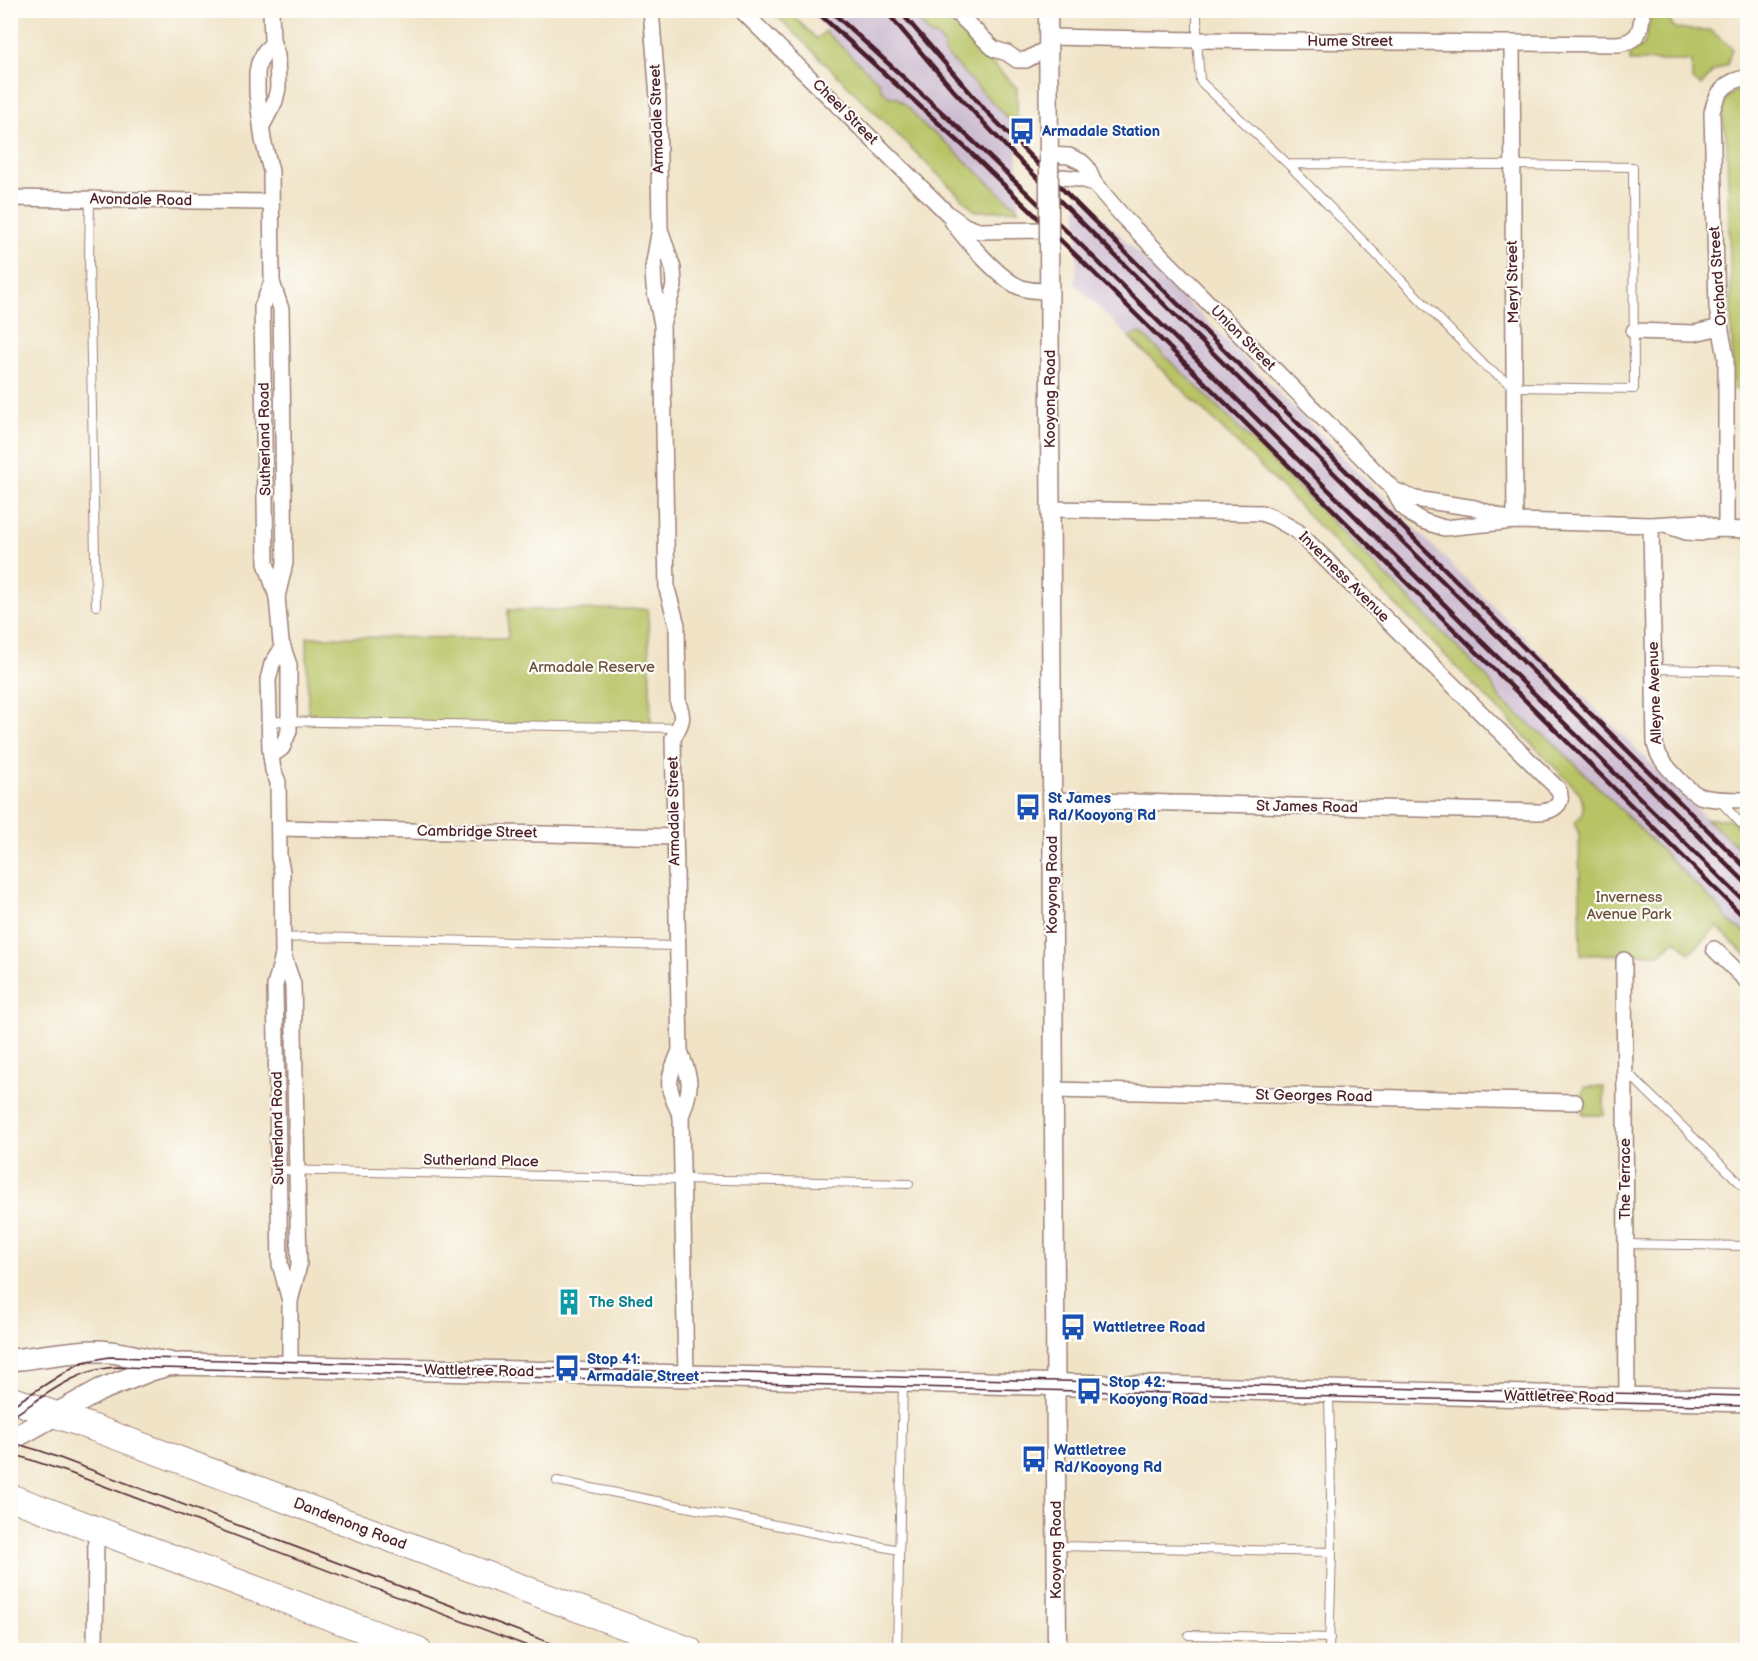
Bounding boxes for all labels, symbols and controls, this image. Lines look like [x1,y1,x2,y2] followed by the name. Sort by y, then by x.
[1307,32,1393,51] street label: Hume Street
[646,63,668,174] street label: Armadale Street
[808,75,882,149] street label: Cheel Street
[1007,116,1037,146] bus stop icon: Armadale Station
[1041,122,1160,141] place label: Armadale Station
[90,190,192,210] street label: Avondale Road
[1705,225,1731,327] street label: Orchard Street
[1503,240,1523,324] street label: Meryl Street
[1206,301,1280,375] street label: Union Street
[1041,350,1060,448] street label: Kooyong Road
[255,382,275,496] street label: Sutherland Road
[1294,527,1394,627] street label: Inverness Avenue
[1644,641,1666,745] street label: Alleyne Avenue
[529,658,655,677] park label: Armadale Reserve
[664,756,684,866] street label: Armadale Street
[1048,789,1156,825] place label: St James Rd/Kooyong Rd
[1013,792,1043,822] bus stop icon: St James Rd/Kooyong Rd
[1256,797,1358,817] street label: St James Road
[417,821,538,843] street label: Cambridge Street
[1043,836,1062,934] street label: Kooyong Road
[1587,888,1672,924] park label: Inverness Avenue Park
[268,1071,288,1185] street label: Sutherland Road
[1255,1085,1373,1107] street label: St Georges Road
[1616,1138,1635,1220] street label: The Terrace
[423,1150,539,1172] street label: Sutherland Place
[554,1287,584,1317] building icon: The Shed
[589,1293,653,1312] place label: The Shed
[1058,1312,1088,1342] bus stop icon: Wattletree Road
[1093,1318,1205,1337] place label: Wattletree Road
[586,1350,699,1386] place label: Stop 41: Armadale Street
[552,1353,582,1383] bus stop icon: Stop 41: Armadale Street
[424,1361,534,1381] street label: Wattletree Road
[1109,1373,1208,1409] place label: Stop 42: Kooyong Road
[1074,1376,1104,1406] bus stop icon: Stop 42: Kooyong Road
[1504,1387,1614,1407] street label: Wattletree Road
[1054,1441,1162,1477] place label: Wattletree Rd/Kooyong Rd
[1019,1444,1049,1474] bus stop icon: Wattletree Rd/Kooyong Rd
[291,1494,409,1554] street label: Dandenong Road
[1047,1501,1066,1599] street label: Kooyong Road

